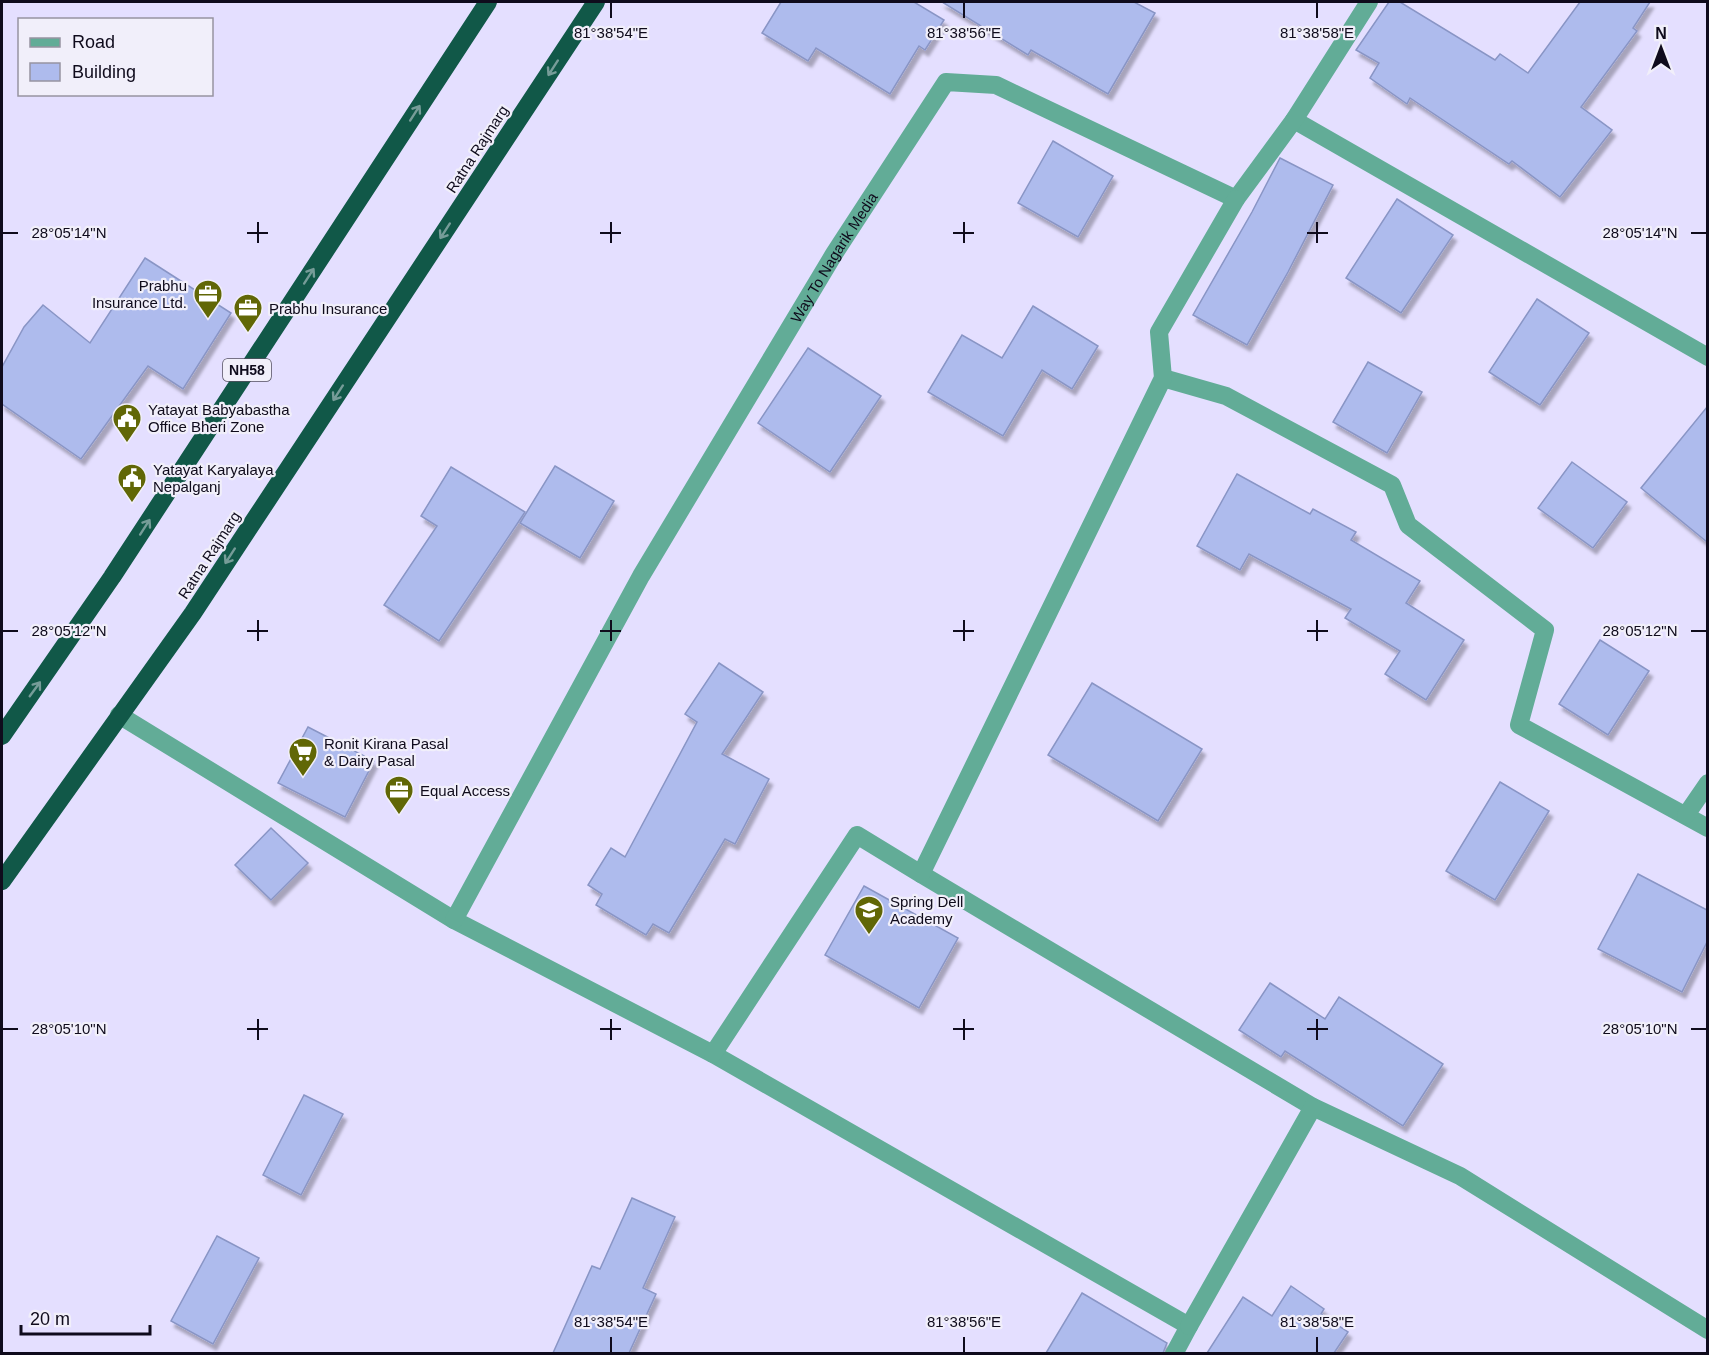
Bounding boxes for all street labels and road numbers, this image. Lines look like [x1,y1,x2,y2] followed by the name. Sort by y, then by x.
[442,102,512,196] street label: Ratna Rajmarg
[787,188,881,325] street label: Way To Nagarik Media
[223,359,271,381] road number: NH58
[174,508,244,602] street label: Ratna Rajmarg

